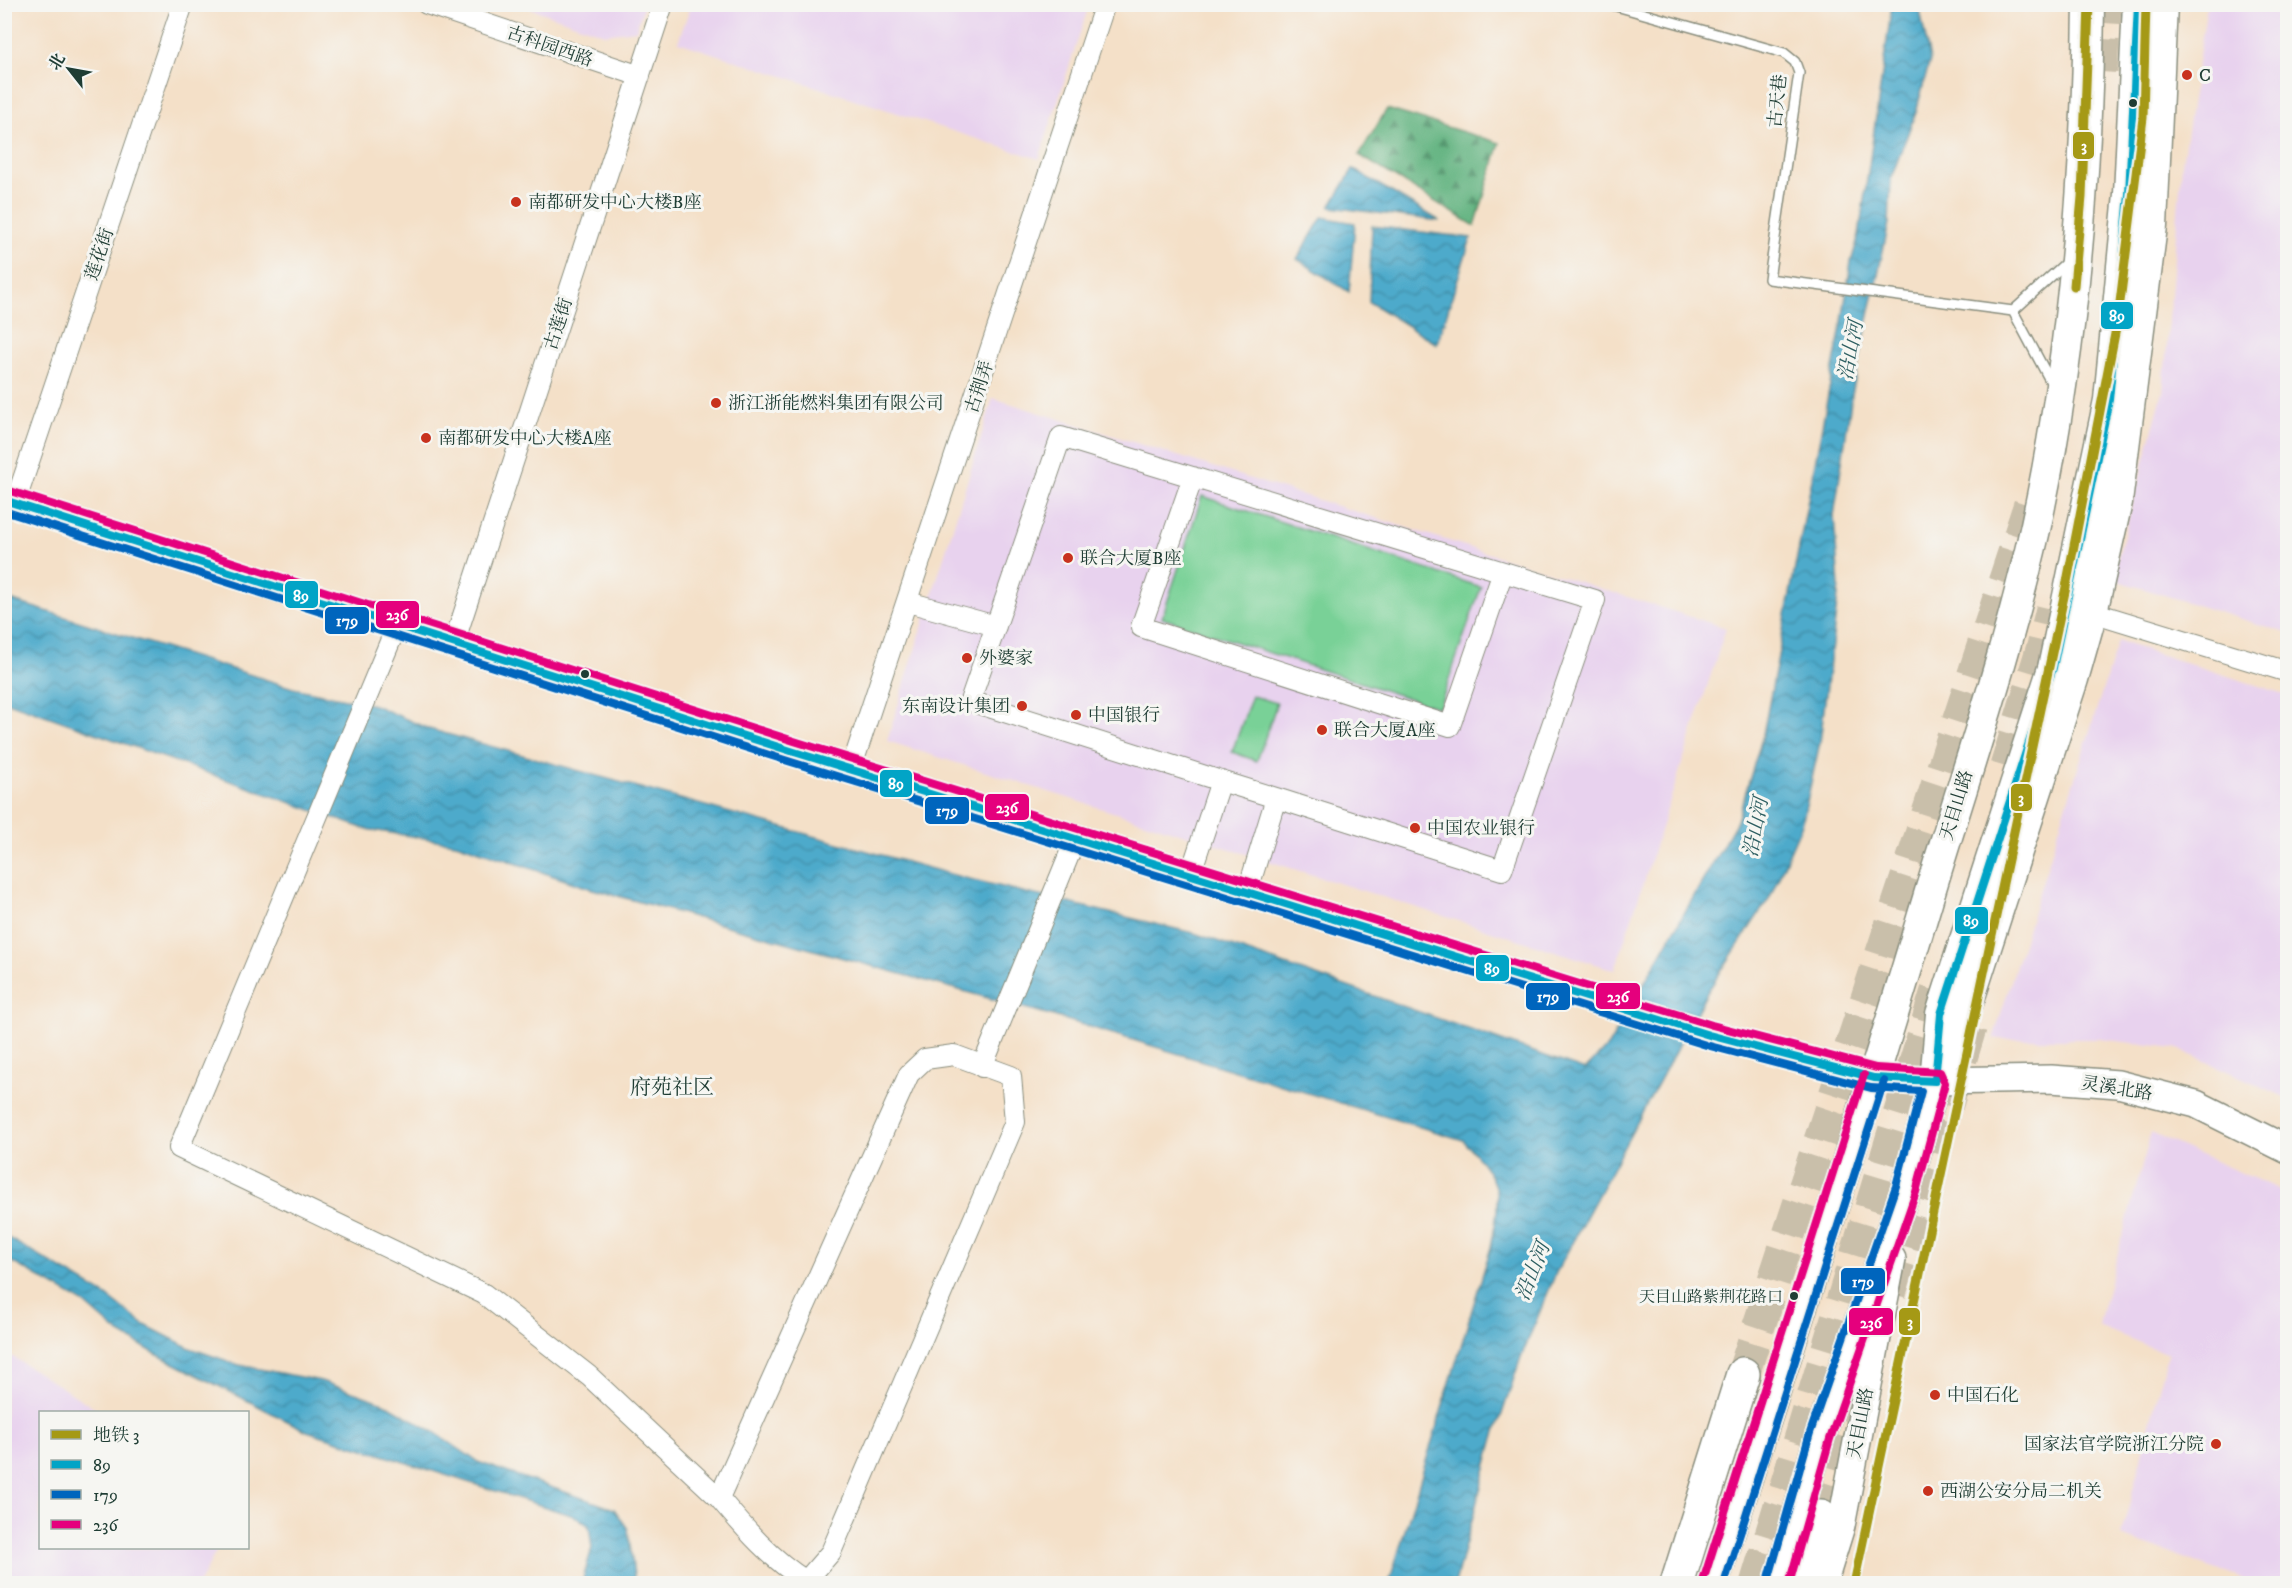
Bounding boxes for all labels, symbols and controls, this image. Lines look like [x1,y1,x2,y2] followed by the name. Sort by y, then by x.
[504,22,596,72] street label: 古科园西路
[39,39,99,99] north arrow
[44,50,70,74] text: 北
[2199,65,2211,87] place label: C
[2180,68,2194,82] marker: C
[1764,73,1792,129] street label: 古天巷
[2127,97,2139,109] unlabelled marker
[2072,131,2095,160] line badge: 3
[2081,136,2087,156] text: 3
[528,192,701,214] place label: 南都研发中心大楼B座
[509,195,523,209] marker: 南都研发中心大楼B座
[81,225,119,283] street label: 莲花街
[540,295,578,353] street label: 古莲街
[2100,301,2134,330] line badge: 89
[2109,306,2125,326] text: 89
[1833,316,1870,382] water label: 沿山河
[961,358,999,416] street label: 古荆弄
[728,393,944,415] place label: 浙江浙能燃料集团有限公司
[709,396,723,410] marker: 浙江浙能燃料集团有限公司
[438,428,611,450] place label: 南都研发中心大楼A座
[419,431,433,445] marker: 南都研发中心大楼A座
[1080,548,1181,570] place label: 联合大厦B座
[1061,551,1075,565] marker: 联合大厦B座
[284,580,319,609] line badge: 89
[293,586,309,606] text: 89
[375,600,420,629] line badge: 236
[386,605,410,625] text: 236
[324,606,370,635] line badge: 179
[336,611,358,631] text: 179
[979,648,1033,670] place label: 外婆家
[960,651,974,665] marker: 外婆家
[579,668,591,680] unlabelled marker
[902,696,1010,718] place label: 东南设计集团
[1015,699,1029,713] marker: 东南设计集团
[1088,705,1160,727] place label: 中国银行
[1069,708,1083,722] marker: 中国银行
[1334,720,1435,742] place label: 联合大厦A座
[1315,723,1329,737] marker: 联合大厦A座
[1936,768,1978,843] street label: 天目山路
[879,769,913,798] line badge: 89
[888,774,904,794] text: 89
[2010,783,2033,812] line badge: 3
[2018,788,2024,808] text: 3
[984,793,1030,821] line badge: 236
[1738,793,1775,859] water label: 沿山河
[924,796,970,825] line badge: 179
[996,798,1020,818] text: 236
[936,801,958,821] text: 179
[1427,818,1535,840] place label: 中国农业银行
[1408,821,1422,835] marker: 中国农业银行
[1954,906,1989,935] line badge: 89
[1963,911,1979,931] text: 89
[1475,954,1510,982] line badge: 89
[1484,959,1500,979] text: 89
[1525,982,1571,1011] line badge: 179
[1595,982,1641,1010] line badge: 236
[1537,987,1559,1007] text: 179
[1607,987,1631,1007] text: 236
[2080,1072,2154,1105] street label: 灵溪北路
[630,1075,714,1101] district label: 府苑社区
[1511,1236,1557,1304] water label: 沿山河
[1840,1267,1886,1295] line badge: 179
[1852,1272,1874,1292] text: 179
[1639,1287,1783,1307] place label: 天目山路紫荆花路口
[1788,1290,1800,1302] marker: 天目山路紫荆花路口
[1848,1307,1894,1336] line badge: 236
[1898,1307,1921,1336] line badge: 3
[1907,1312,1913,1332] text: 3
[1860,1313,1884,1333] text: 236
[1947,1385,2019,1407] place label: 中国石化
[1843,1386,1879,1461] street label: 天目山路
[1928,1388,1942,1402] marker: 中国石化
[39,1411,249,1549] legend
[93,1425,140,1447] text: 地铁 3
[2024,1434,2204,1456] place label: 国家法官学院浙江分院
[2209,1437,2223,1451] marker: 国家法官学院浙江分院
[93,1455,111,1477] text: 89
[1940,1481,2102,1503] place label: 西湖公安分局二机关
[1921,1484,1935,1498] marker: 西湖公安分局二机关
[93,1485,118,1507] text: 179
[93,1515,119,1537] text: 236

